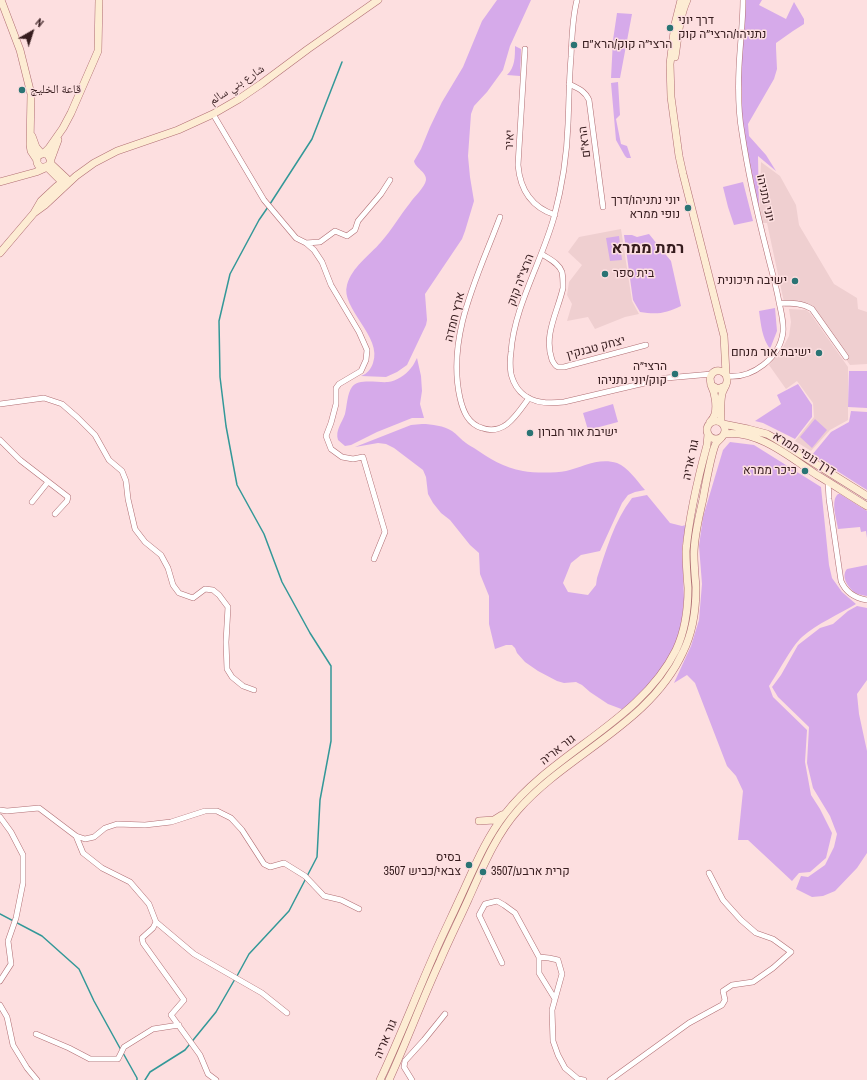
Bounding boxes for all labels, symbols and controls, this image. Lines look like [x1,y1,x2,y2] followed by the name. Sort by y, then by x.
[12,12,52,52] north arrow
[678,14,766,42] place label: דרך יוני נתניהו/הרצי״ה קוק
[33,15,46,30] text: N
[665,23,675,33] marker: דרך יוני נתניהו/הרצי״ה קוק
[582,38,672,52] place label: הרצי״ה קוק/הרא״ם
[569,40,579,50] marker: הרצי״ה קוק/הרא״ם
[207,62,267,108] street label: شارع بني سالم
[30,83,81,97] place label: قاعة الخليج
[17,85,27,95] marker: قاعة الخليج
[576,125,594,159] street label: הרא"ם
[502,129,518,151] street label: יאיר
[753,173,777,223] street label: יוני נתניהו
[611,194,680,222] place label: יוני נתניהו/דרך נופי ממרא
[683,203,693,213] marker: יוני נתניהו/דרך נופי ממרא
[612,239,684,259] district label: רמת ממרא
[504,252,538,308] street label: הרצי"ה קוק
[613,267,654,281] place label: בית ספר
[600,269,610,279] marker: בית ספר
[718,274,787,288] place label: ישיבה תיכונית
[790,276,800,286] marker: ישיבה תיכונית
[442,291,468,343] street label: ארץ חמדה
[565,333,627,363] street label: יצחק טבנקין
[731,346,811,360] place label: ישיבת אור מנחם
[814,348,824,358] marker: ישיבת אור מנחם
[598,360,667,388] place label: הרצי״ה קוק/יוני נתניהו
[670,369,680,379] marker: הרצי״ה קוק/יוני נתניהו
[538,426,618,440] place label: ישיבת אור חברון
[525,428,535,438] marker: ישיבת אור חברון
[770,429,838,479] street label: דרך נופי ממרא
[680,438,702,482] street label: גור אריה
[743,464,797,478] place label: כיכר ממרא
[800,466,810,476] marker: כיכר ממרא
[537,732,579,768] street label: גור אריה
[384,851,461,879] place label: בסיס צבאי/כביש 3507
[464,860,474,870] marker: בסיס צבאי/כביש 3507
[491,865,570,879] place label: קרית ארבע/3507
[478,867,488,877] marker: קרית ארבע/3507
[371,1017,401,1061] street label: גור אריה

